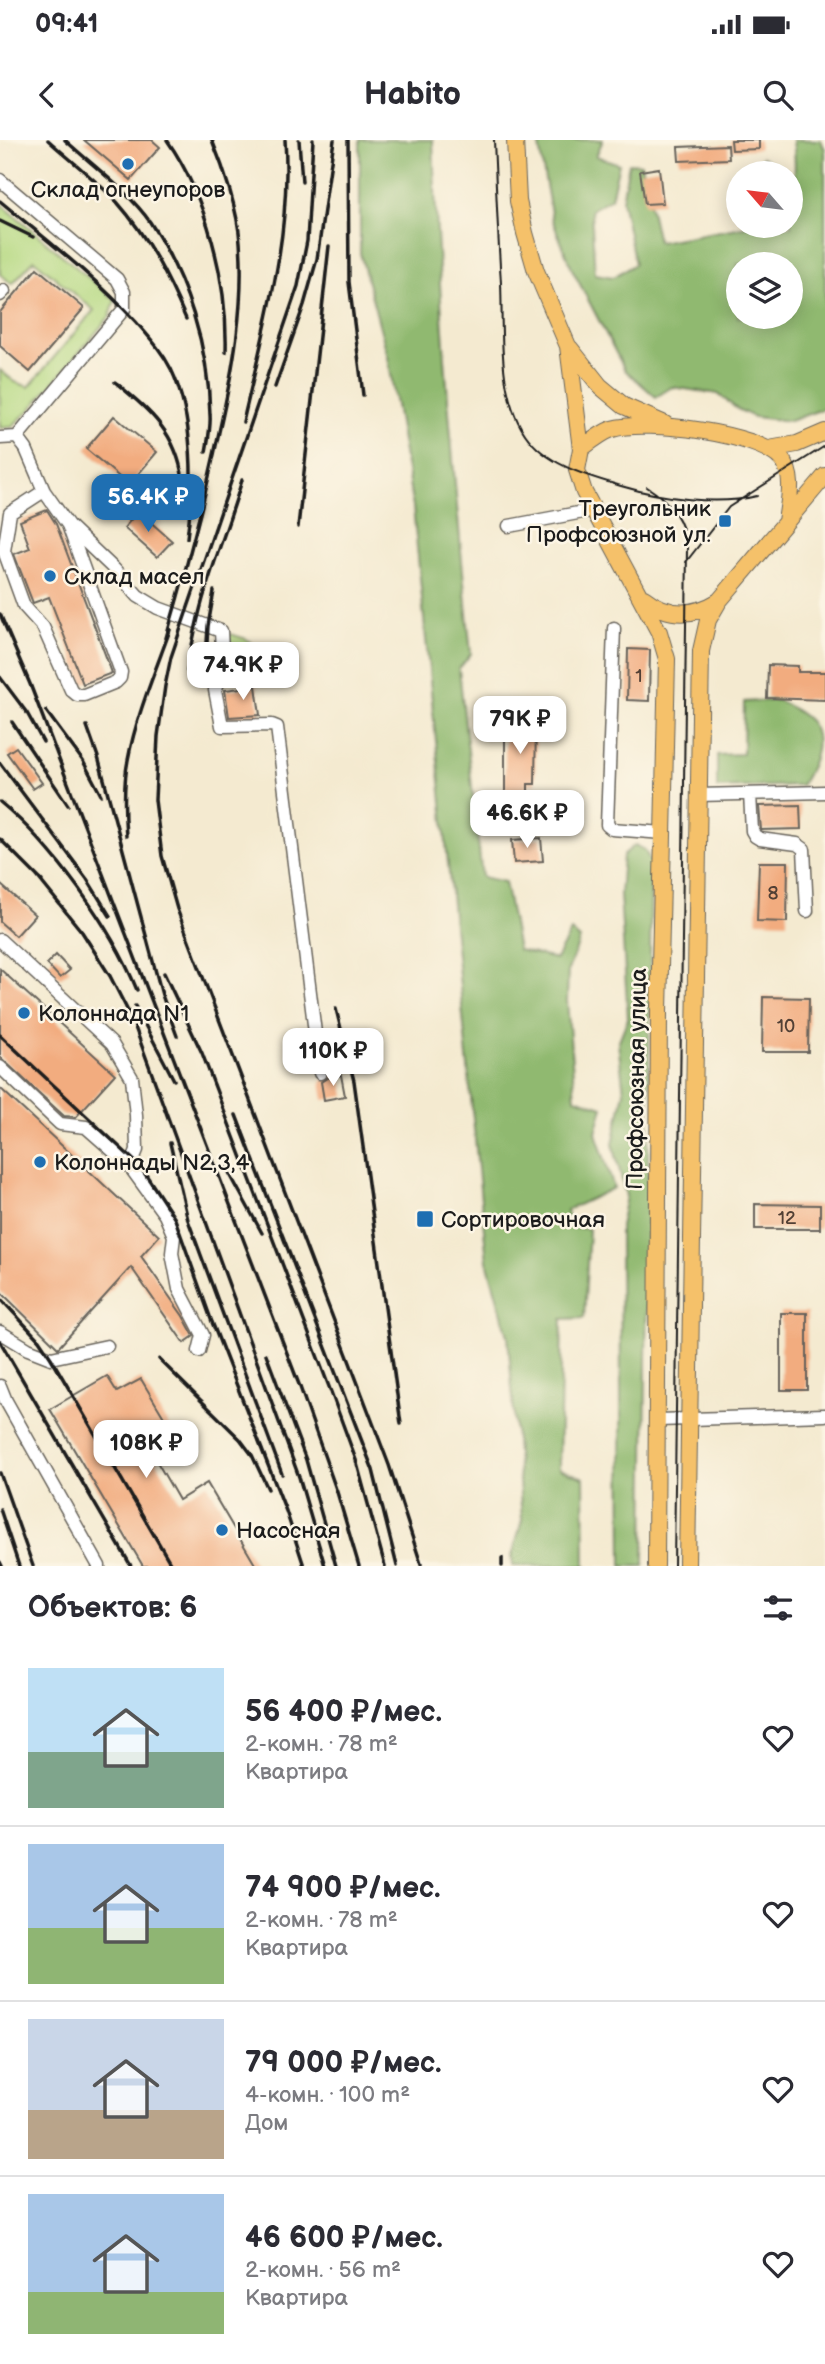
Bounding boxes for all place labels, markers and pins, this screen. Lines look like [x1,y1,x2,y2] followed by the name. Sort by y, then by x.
[120,156,136,172] marker: Склад огнеупоров
[31,176,225,204] place label: Склад огнеупоров
[83,474,213,534] pin: 56.4K ₽
[526,495,712,549] place label: Треугольник Профсоюзной ул.
[717,513,733,529] marker: Треугольник Профсоюзной ул.
[64,563,205,591] place label: Склад масел
[42,568,58,584] marker: Склад масел
[178,643,308,702] pin: 74.9K ₽
[471,696,569,756] pin: 79K ₽
[462,790,592,850] pin: 46.6K ₽
[38,1000,189,1028] place label: Колоннада N1
[16,1005,32,1021] marker: Колоннада N1
[276,1028,390,1088] pin: 110K ₽
[54,1149,249,1177] place label: Колоннады N2,3,4
[32,1154,48,1170] marker: Колоннады N2,3,4
[441,1206,605,1234] place label: Сортировочная
[415,1209,435,1229] marker: Сортировочная
[89,1420,203,1480] pin: 108K ₽
[236,1517,341,1545] place label: Насосная
[214,1522,230,1538] marker: Насосная

